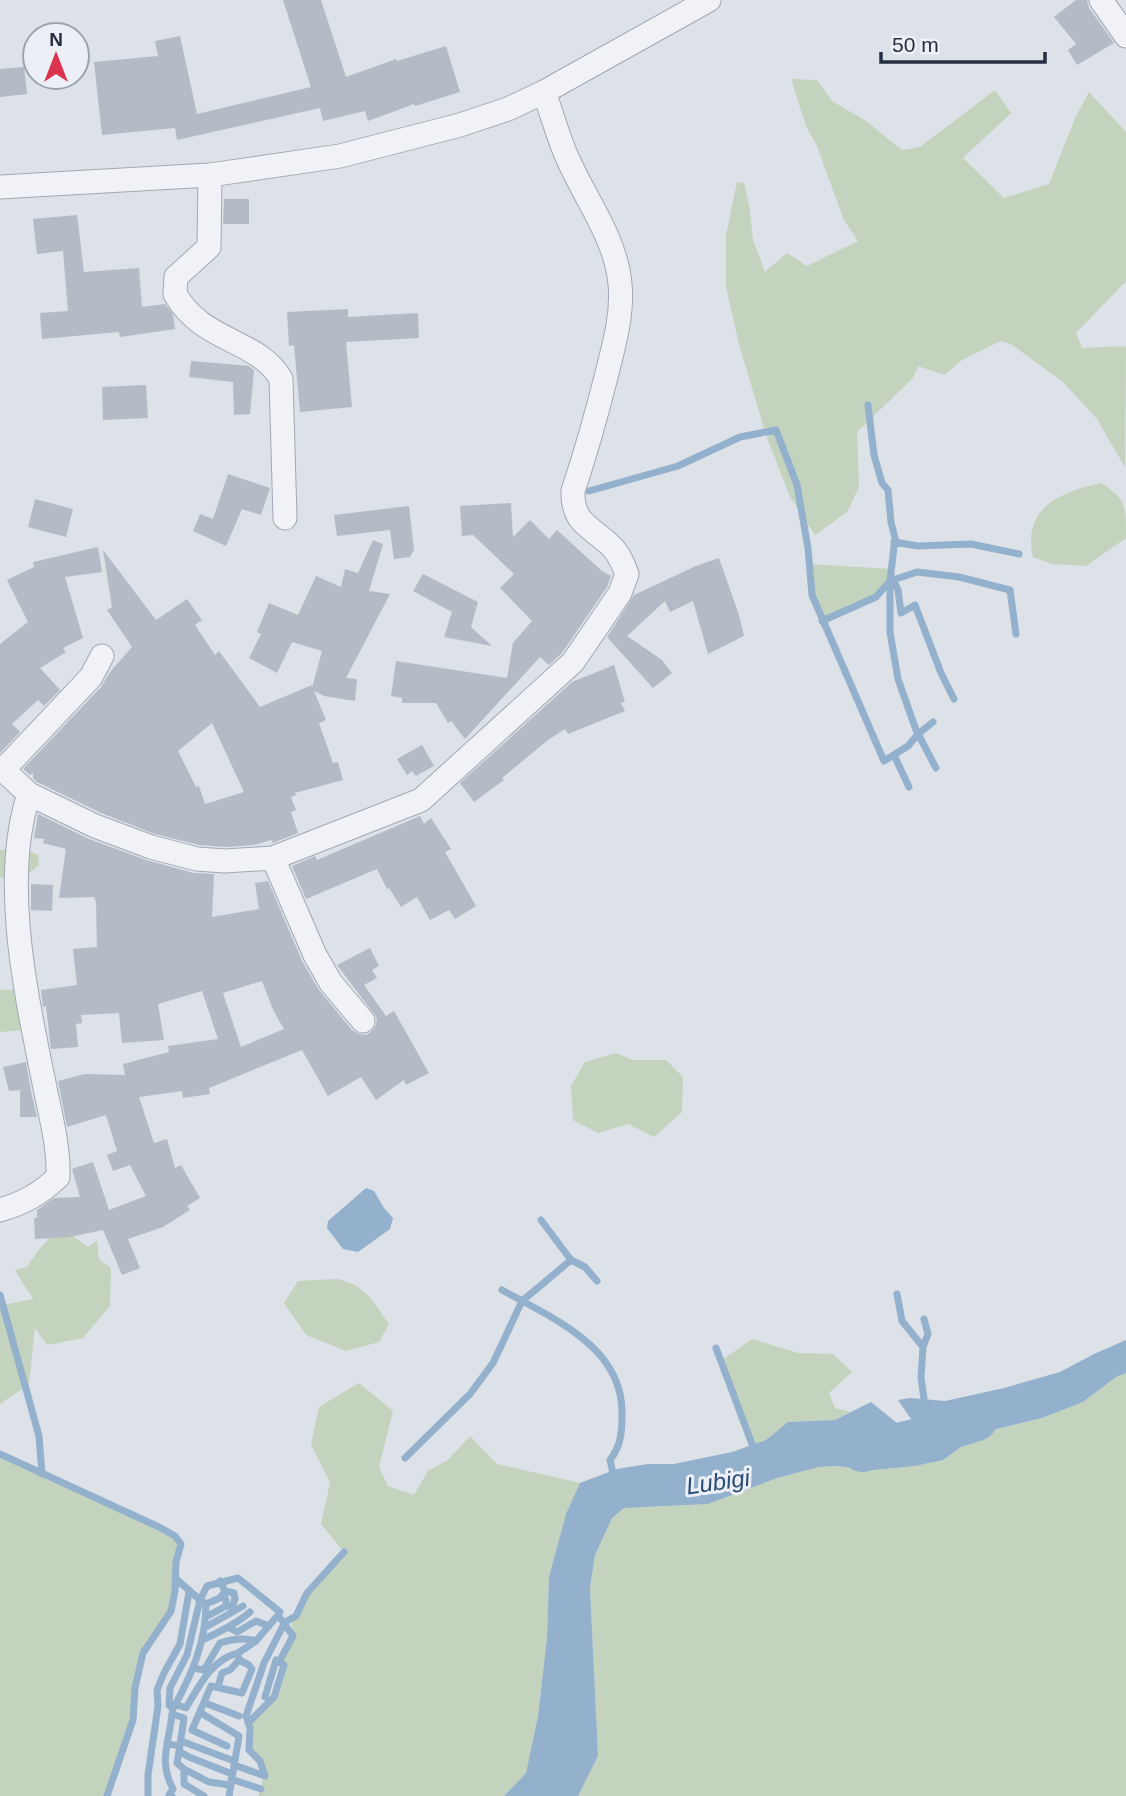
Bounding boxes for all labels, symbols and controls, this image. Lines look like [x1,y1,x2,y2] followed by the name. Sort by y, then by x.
[21,21,91,91] north arrow
[881,21,1046,65] scale bar
[49,29,63,50] text: N
[892,33,939,56] text: 50 m
[684,1464,752,1499] water label: Lubigi

